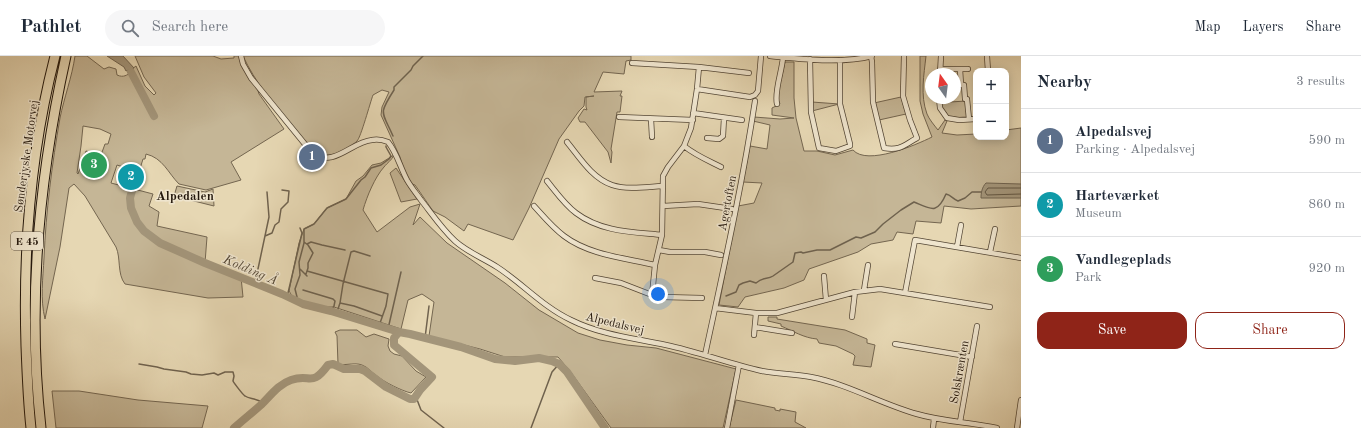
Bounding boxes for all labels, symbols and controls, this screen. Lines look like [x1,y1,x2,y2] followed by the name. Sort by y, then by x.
[105,10,385,46] search box
[119,17,141,39] icon: search
[20,18,81,37] text: Pathlet
[151,20,228,35] text: Search here
[1195,20,1221,34] text: Map
[1243,20,1284,34] text: Layers
[1306,20,1341,34] text: Share
[925,68,961,104] north arrow
[973,68,1009,140] map controls
[973,68,1009,104] button: +
[1037,74,1092,91] text: Nearby
[1296,75,1345,88] text: 3 results
[13,99,41,213] street label: Sønderjyske Motorvej
[973,104,1009,140] button: −
[1075,125,1152,140] text: Alpedalsvej
[1046,134,1054,147] text: 1
[1308,134,1345,147] text: 590 m
[299,142,325,172] pin: 1
[1075,143,1195,156] text: Parking · Alpedalsvej
[81,150,107,180] pin: 3
[118,162,144,192] pin: 2
[717,174,739,232] street label: Agertoften
[1075,189,1159,204] text: Harteværket
[156,190,214,203] district label: Alpedalen
[1046,198,1054,211] text: 2
[1308,198,1345,211] text: 860 m
[1075,207,1122,220] text: Museum
[11,232,43,250] road number: E 45
[220,250,281,288] water label: Kolding Å
[1075,253,1171,268] text: Vandlegeplads
[1046,262,1054,275] text: 3
[1308,262,1345,275] text: 920 m
[1075,271,1102,284] text: Park
[648,284,668,304] your location
[584,311,645,337] street label: Alpedalsvej
[1037,312,1187,349] button: Save
[1195,312,1345,349] button: Share
[949,339,972,405] street label: Solskrænten

